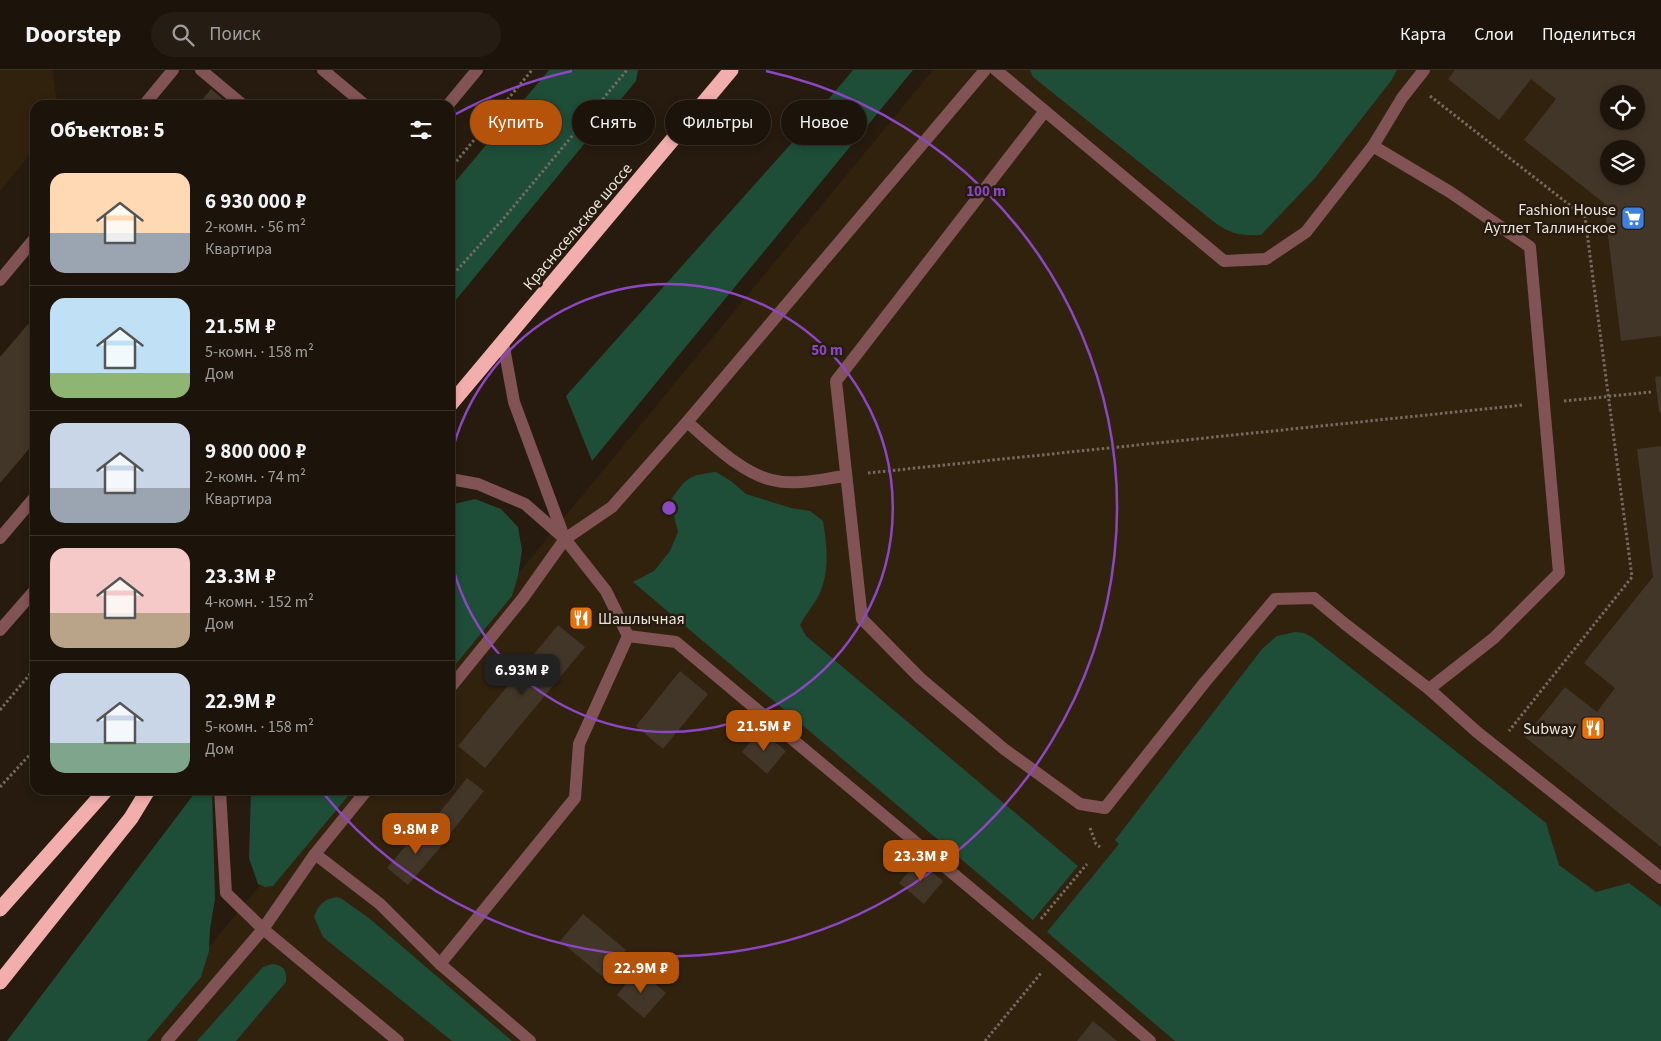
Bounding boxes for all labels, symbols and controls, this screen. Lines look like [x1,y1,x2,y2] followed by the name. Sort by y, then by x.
[151,12,501,57] search box
[25,17,121,52] text: Doorstep
[169,21,197,49] icon: search
[209,21,261,48] text: Поиск
[1400,22,1446,47] text: Карта
[1474,22,1514,47] text: Слои
[1542,22,1636,47] text: Поделиться
[1600,85,1645,185] map controls
[1600,85,1645,130] button: locate
[470,100,562,145] chip: Купить
[572,100,655,145] chip: Снять
[665,100,771,145] chip: Фильтры
[781,100,867,145] chip: Новое
[50,115,165,145] text: Объектов: 5
[407,116,435,144] icon: filters
[1600,140,1645,185] button: layers
[518,158,637,295] street label: Красносельское шоссе
[966,181,1006,202] text: 100 m
[205,186,306,216] text: 6 930 000 ₽
[90,193,150,253] icon: home
[1484,199,1616,239] place label: Fashion House Аутлет Таллинское
[1620,205,1646,231] supermarket icon: Fashion House Аутлет Таллинское
[205,216,306,238] text: 2-комн. · 56 m²
[205,238,272,260] text: Квартира
[205,311,276,341] text: 21.5M ₽
[90,318,150,378] icon: home
[811,340,843,361] text: 50 m
[205,341,314,363] text: 5-комн. · 158 m²
[205,363,234,385] text: Дом
[205,436,306,466] text: 9 800 000 ₽
[90,443,150,503] icon: home
[205,466,306,488] text: 2-комн. · 74 m²
[205,488,272,510] text: Квартира
[660,499,678,517] centre of rings
[205,561,276,591] text: 23.3M ₽
[90,568,150,628] icon: home
[205,591,314,613] text: 4-комн. · 152 m²
[568,605,594,631] restaurant icon: Шашлычная
[598,608,685,630] place label: Шашлычная
[205,613,234,635] text: Дом
[476,654,568,696] pin: 6.93M ₽
[495,659,549,681] text: 6.93M ₽
[205,686,276,716] text: 22.9M ₽
[90,693,150,753] icon: home
[718,710,810,752] pin: 21.5M ₽
[737,715,791,737] text: 21.5M ₽
[1580,715,1606,741] restaurant icon: Subway
[205,716,314,738] text: 5-комн. · 158 m²
[1523,718,1577,740] place label: Subway
[205,738,234,760] text: Дом
[375,812,457,855] pin: 9.8M ₽
[393,818,439,840] text: 9.8M ₽
[875,840,967,882] pin: 23.3M ₽
[894,845,948,867] text: 23.3M ₽
[595,952,687,994] pin: 22.9M ₽
[614,957,668,979] text: 22.9M ₽

